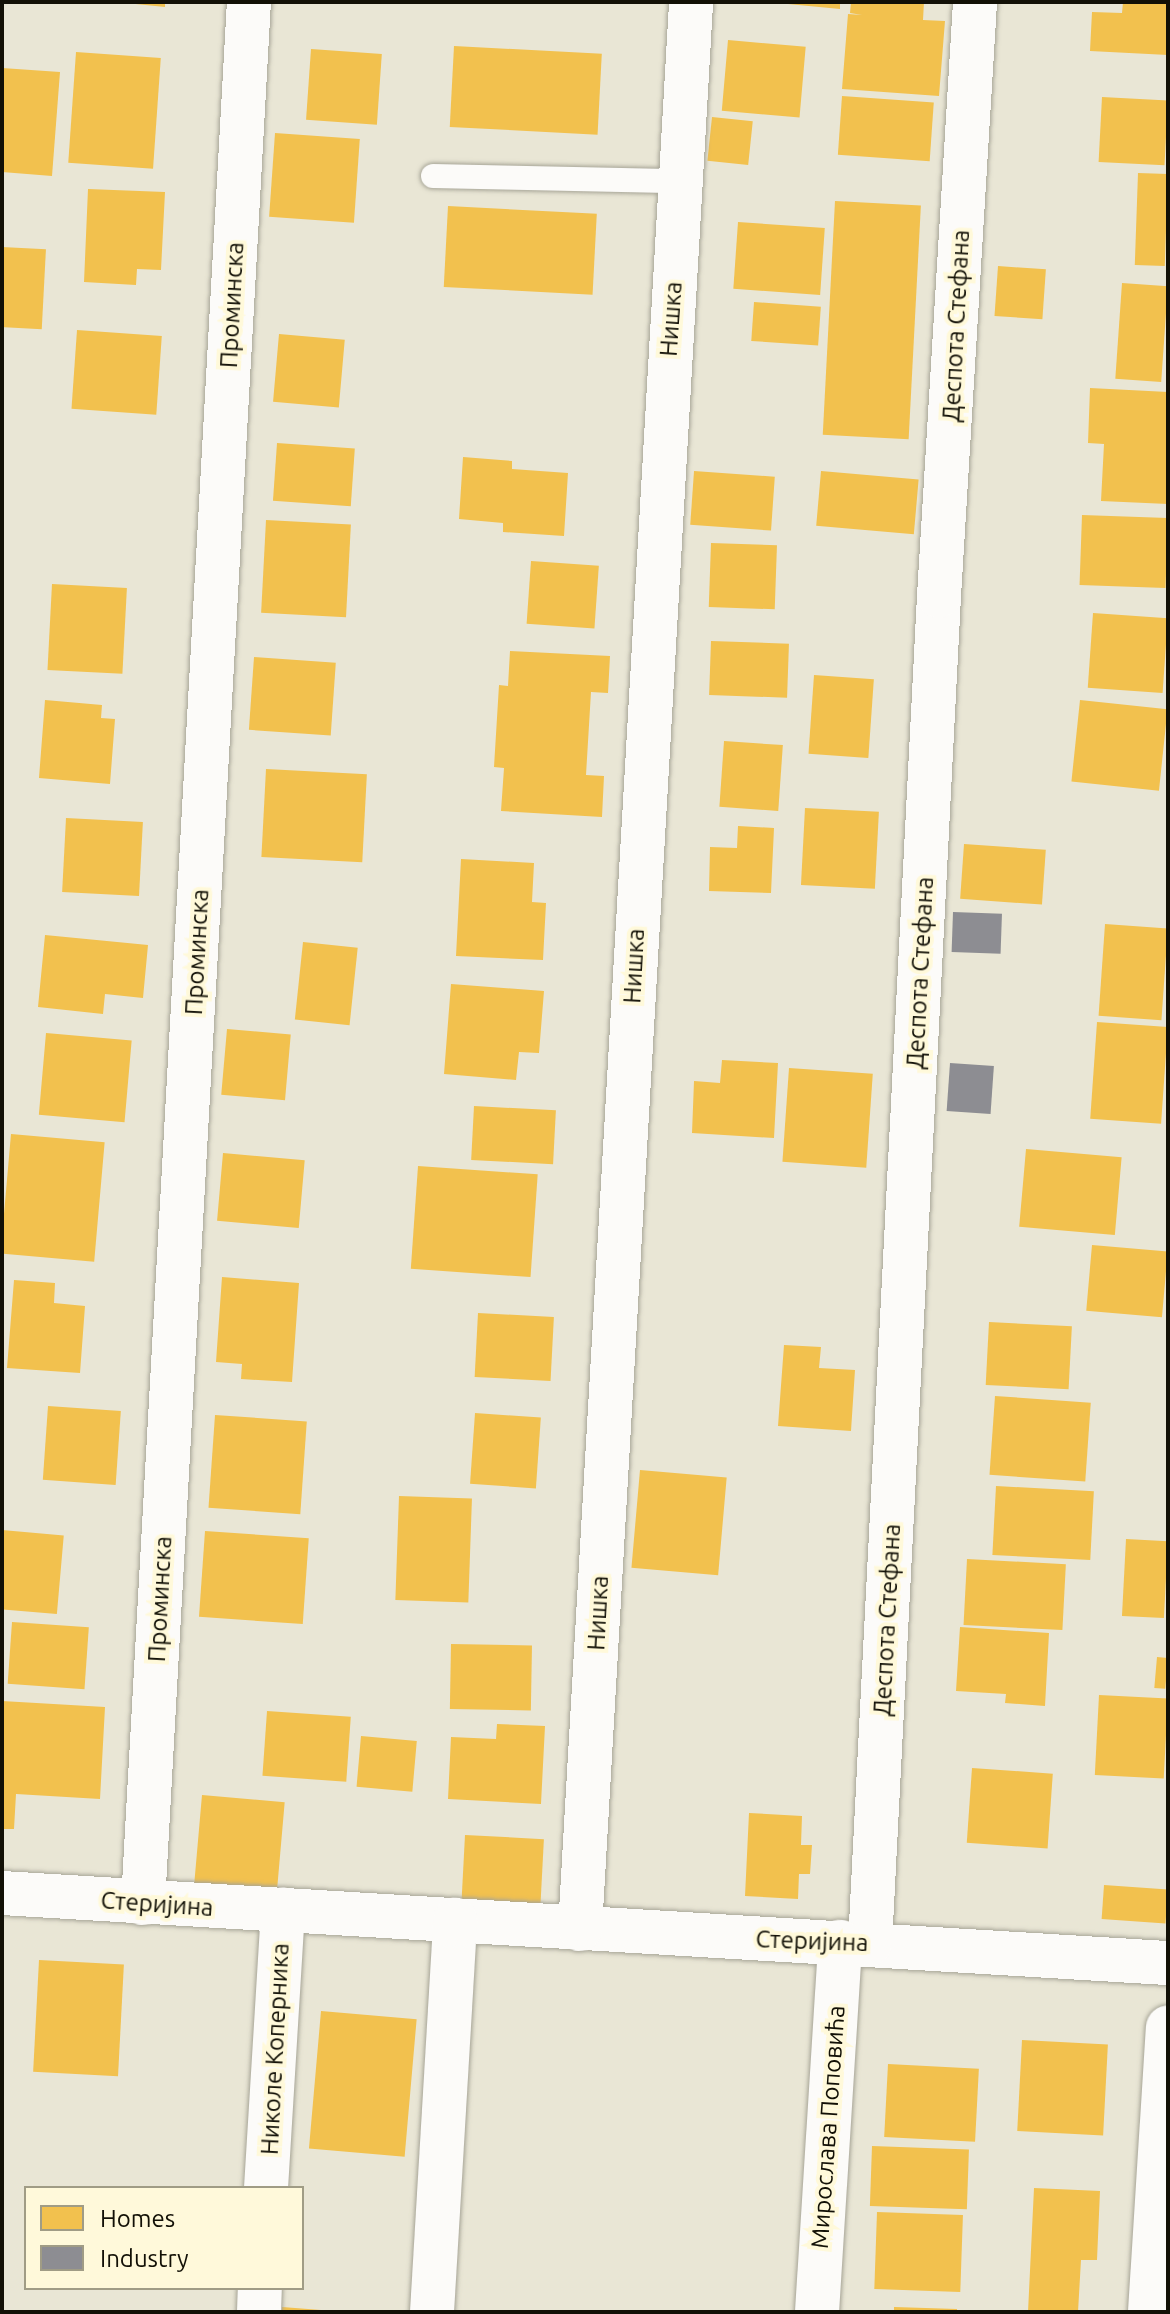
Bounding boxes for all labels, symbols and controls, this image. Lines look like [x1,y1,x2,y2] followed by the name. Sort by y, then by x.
[937,229,975,423] street label: Деспота Стефана
[214,241,250,369] street label: Проминска
[654,281,688,357] street label: Нишка
[901,876,939,1070] street label: Деспота Стефана
[179,888,215,1016] street label: Проминска
[618,928,650,1004] street label: Нишка
[868,1523,906,1717] street label: Деспота Стефана
[142,1535,178,1663] street label: Проминска
[582,1575,614,1651] street label: Нишка
[100,1886,214,1922] street label: Стеријина
[755,1925,869,1957] street label: Стеријина
[255,1942,295,2156] street label: Николе Коперника
[805,2004,851,2250] street label: Мирослава Поповића
[24,2186,304,2290] legend
[100,2205,175,2232] text: Homes
[100,2245,189,2272] text: Industry

